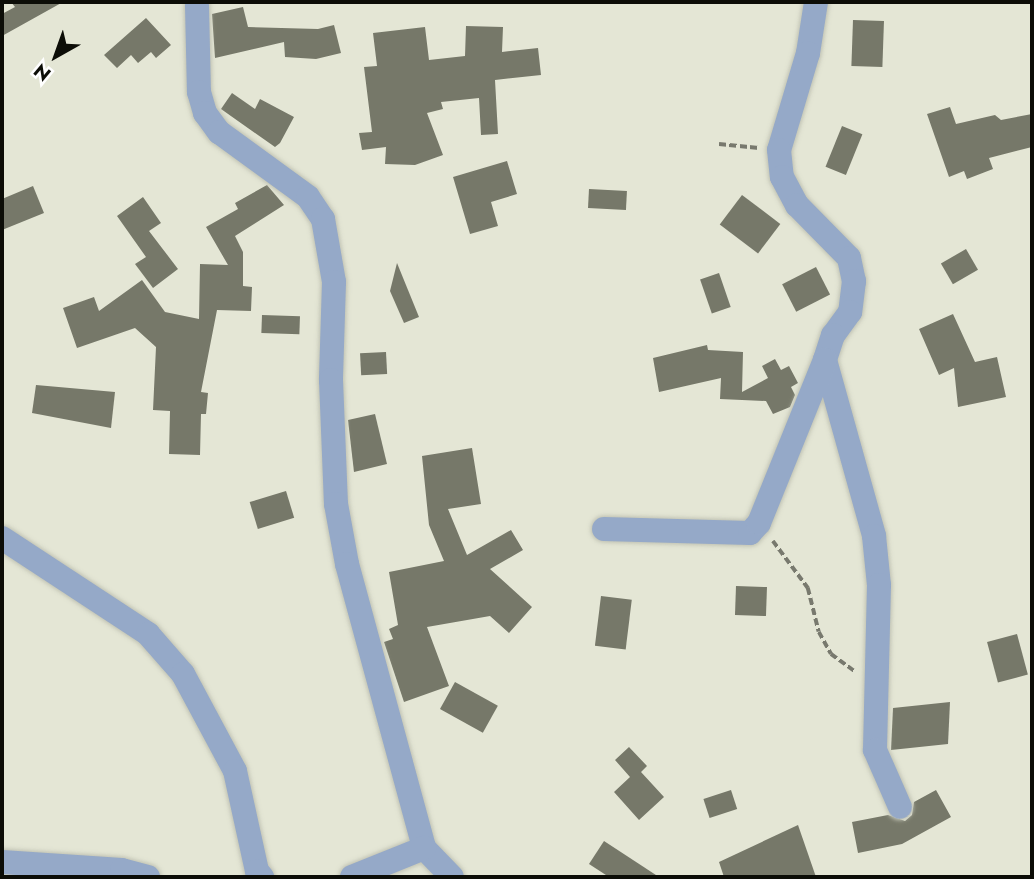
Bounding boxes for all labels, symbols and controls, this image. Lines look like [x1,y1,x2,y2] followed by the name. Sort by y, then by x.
[21,21,91,91] north arrow
[28,57,57,88] text: N

